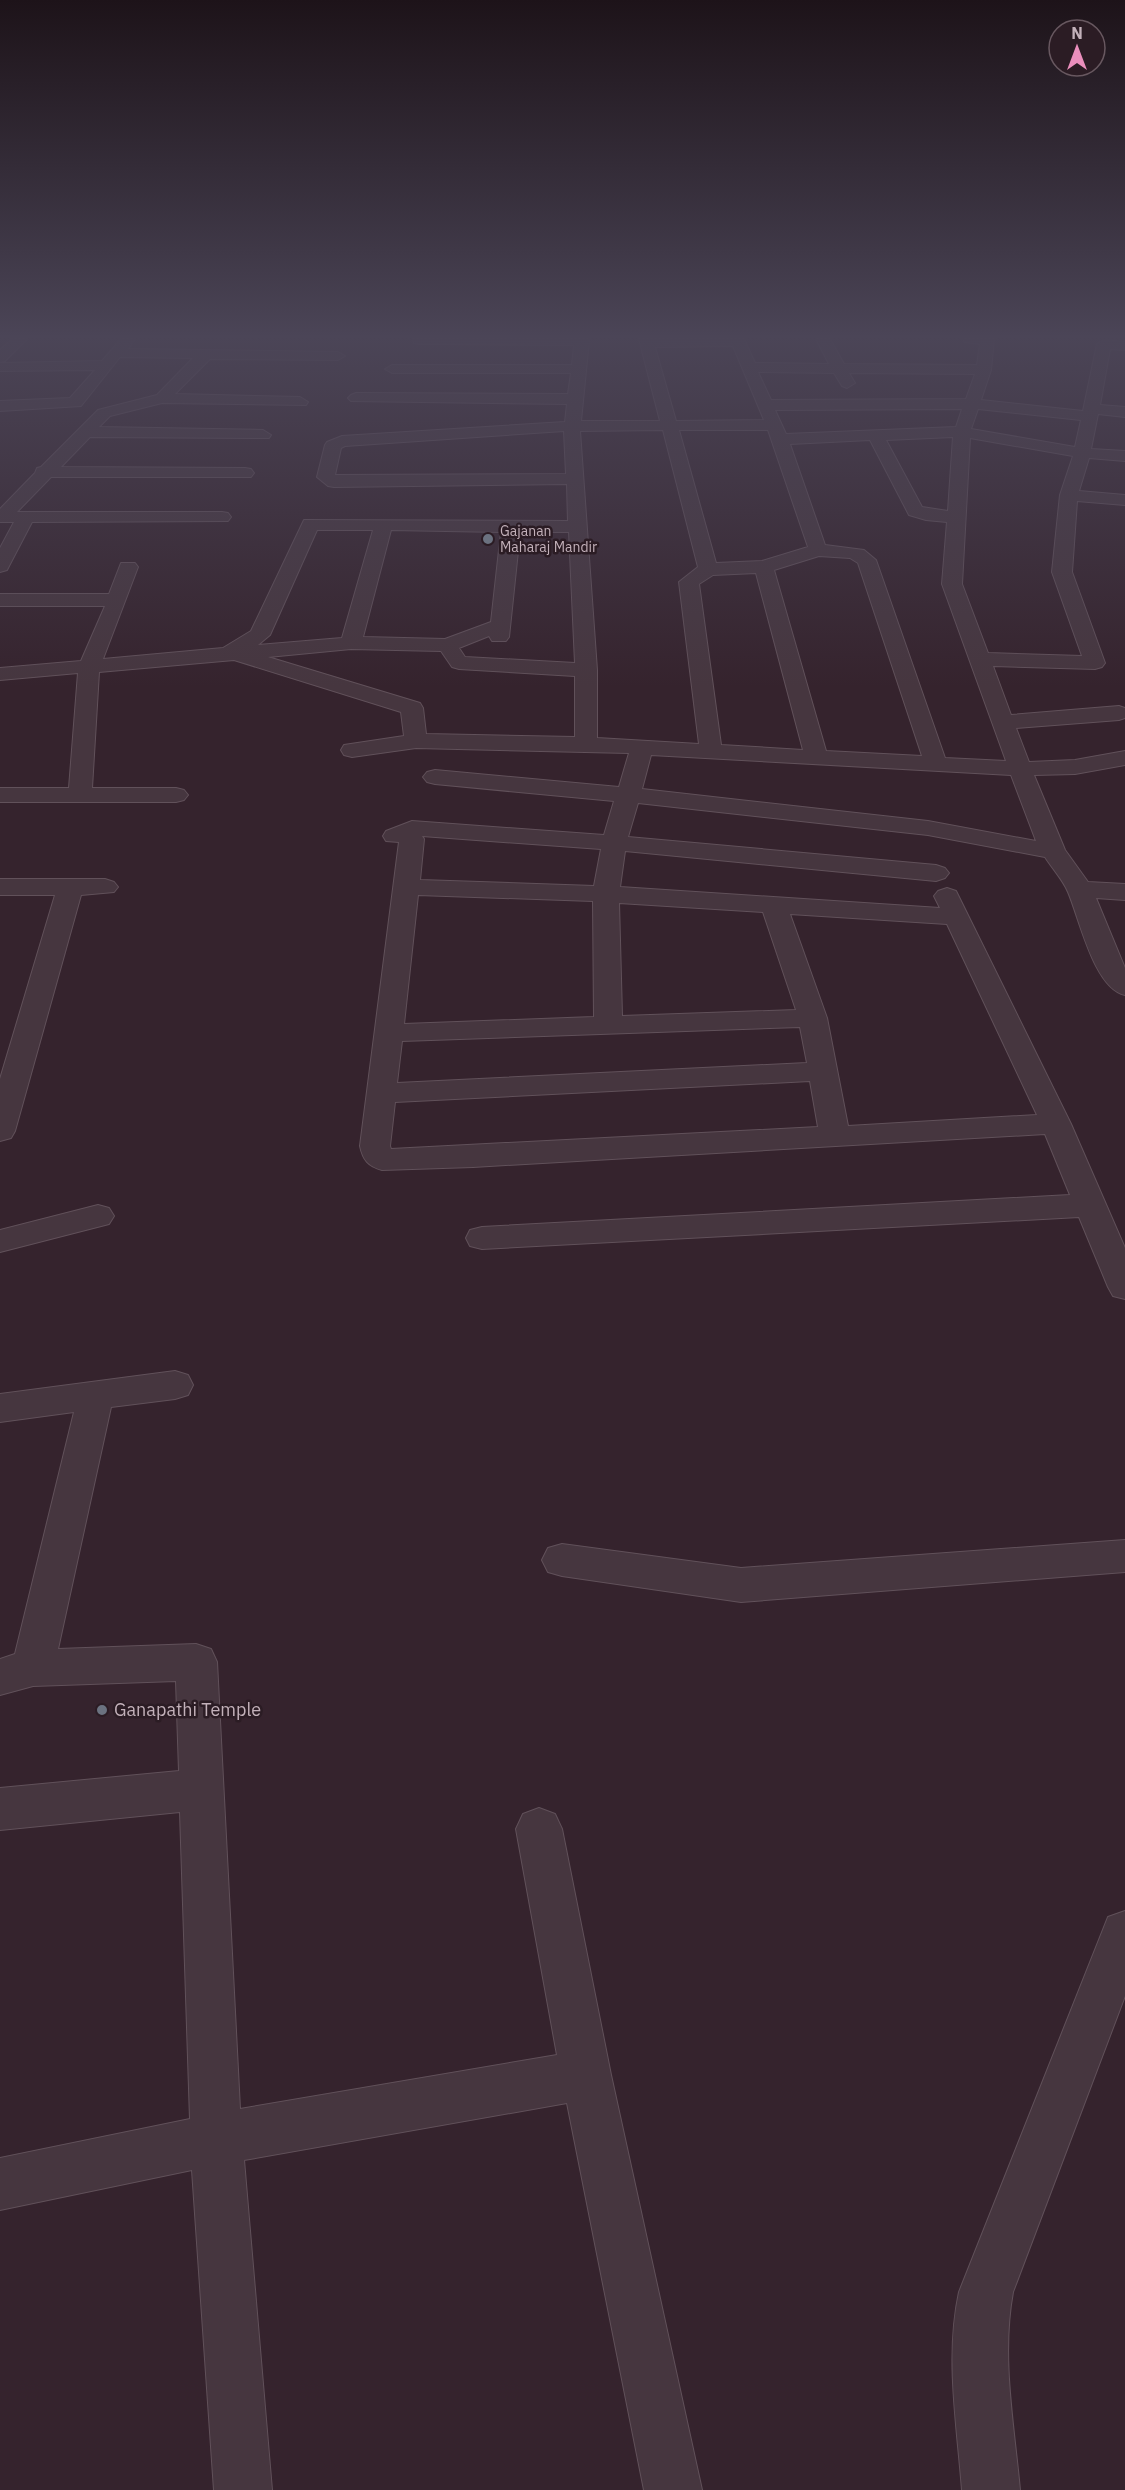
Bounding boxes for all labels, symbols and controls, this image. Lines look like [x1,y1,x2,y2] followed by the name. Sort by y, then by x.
[1047,18,1107,78] north arrow
[1071,23,1083,43] text: N
[500,522,597,556] place label: Gajanan Maharaj Mandir
[481,532,495,546] marker: Gajanan Maharaj Mandir
[114,1698,261,1721] place label: Ganapathi Temple
[95,1703,109,1717] marker: Ganapathi Temple

